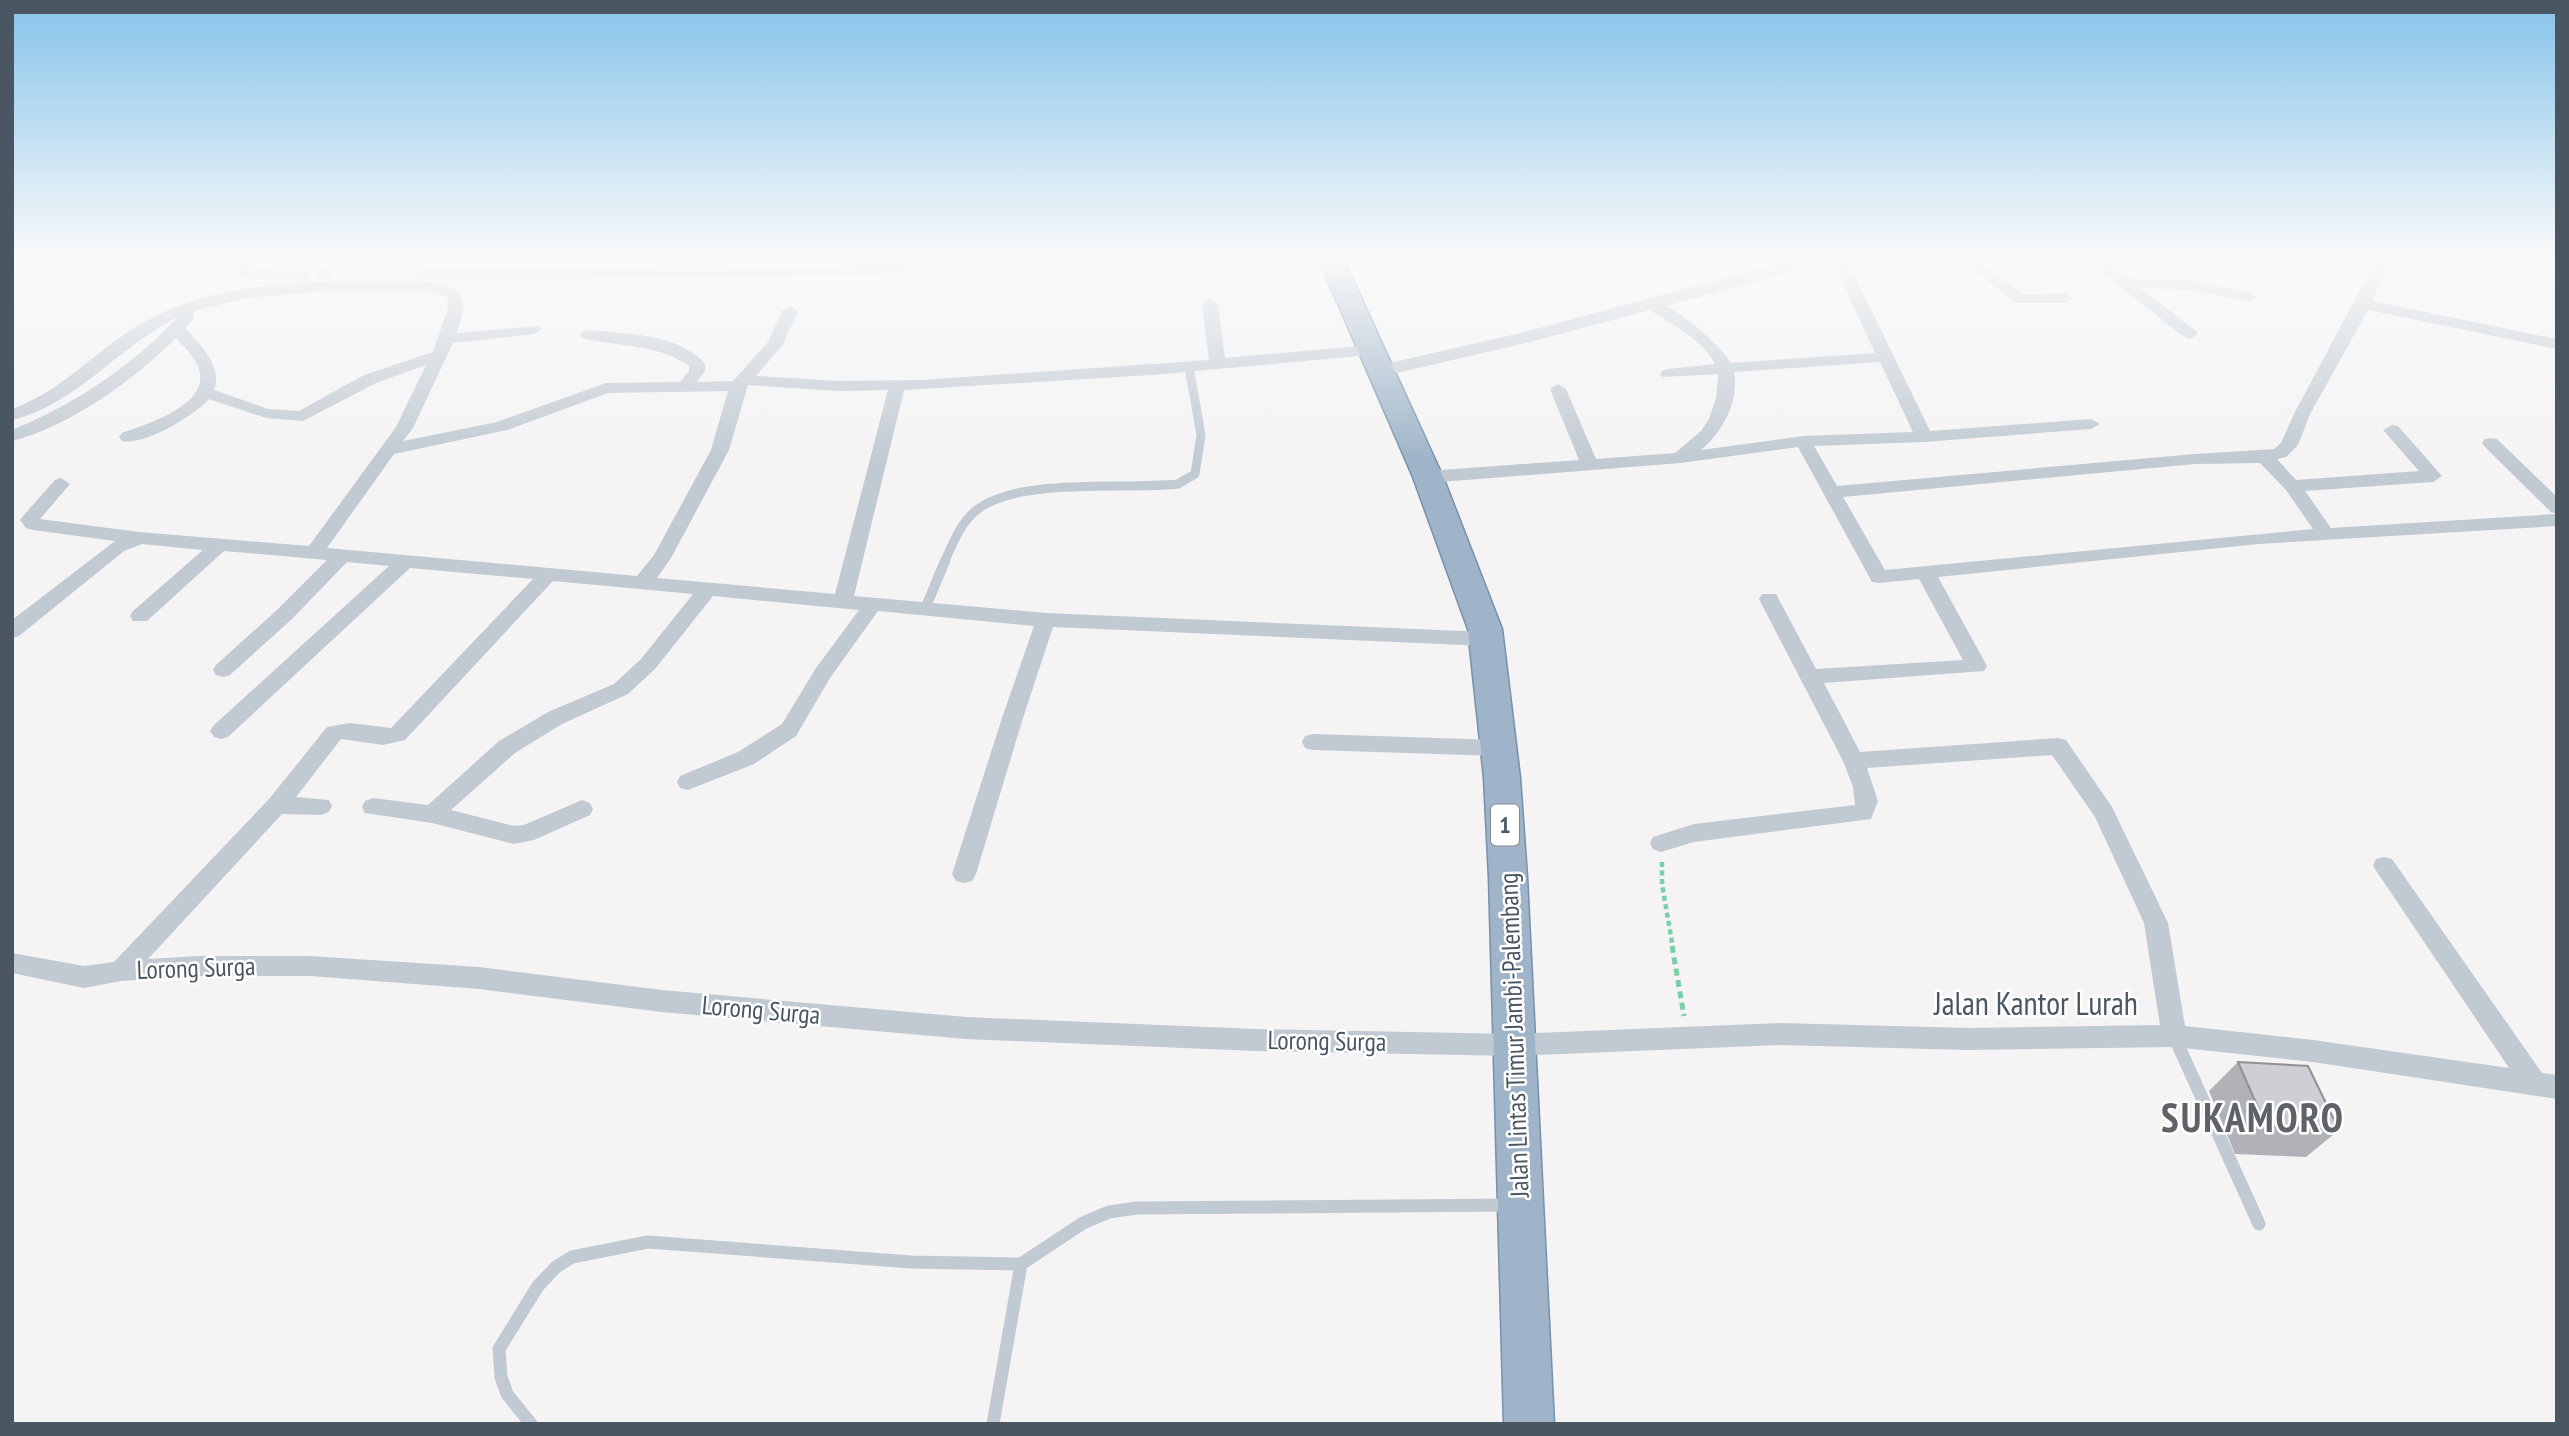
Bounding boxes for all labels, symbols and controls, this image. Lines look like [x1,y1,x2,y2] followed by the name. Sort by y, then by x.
[1491,804,1519,846] road number: 1
[1491,872,1536,1199] street label: Jalan Lintas Timur Jambi-Palembang
[136,949,256,986] street label: Lorong Surga
[1933,982,2138,1024] street label: Jalan Kantor Lurah
[701,988,822,1031] street label: Lorong Surga
[1267,1023,1387,1058] street label: Lorong Surga
[2161,1091,2345,1143] district label: SUKAMORO

